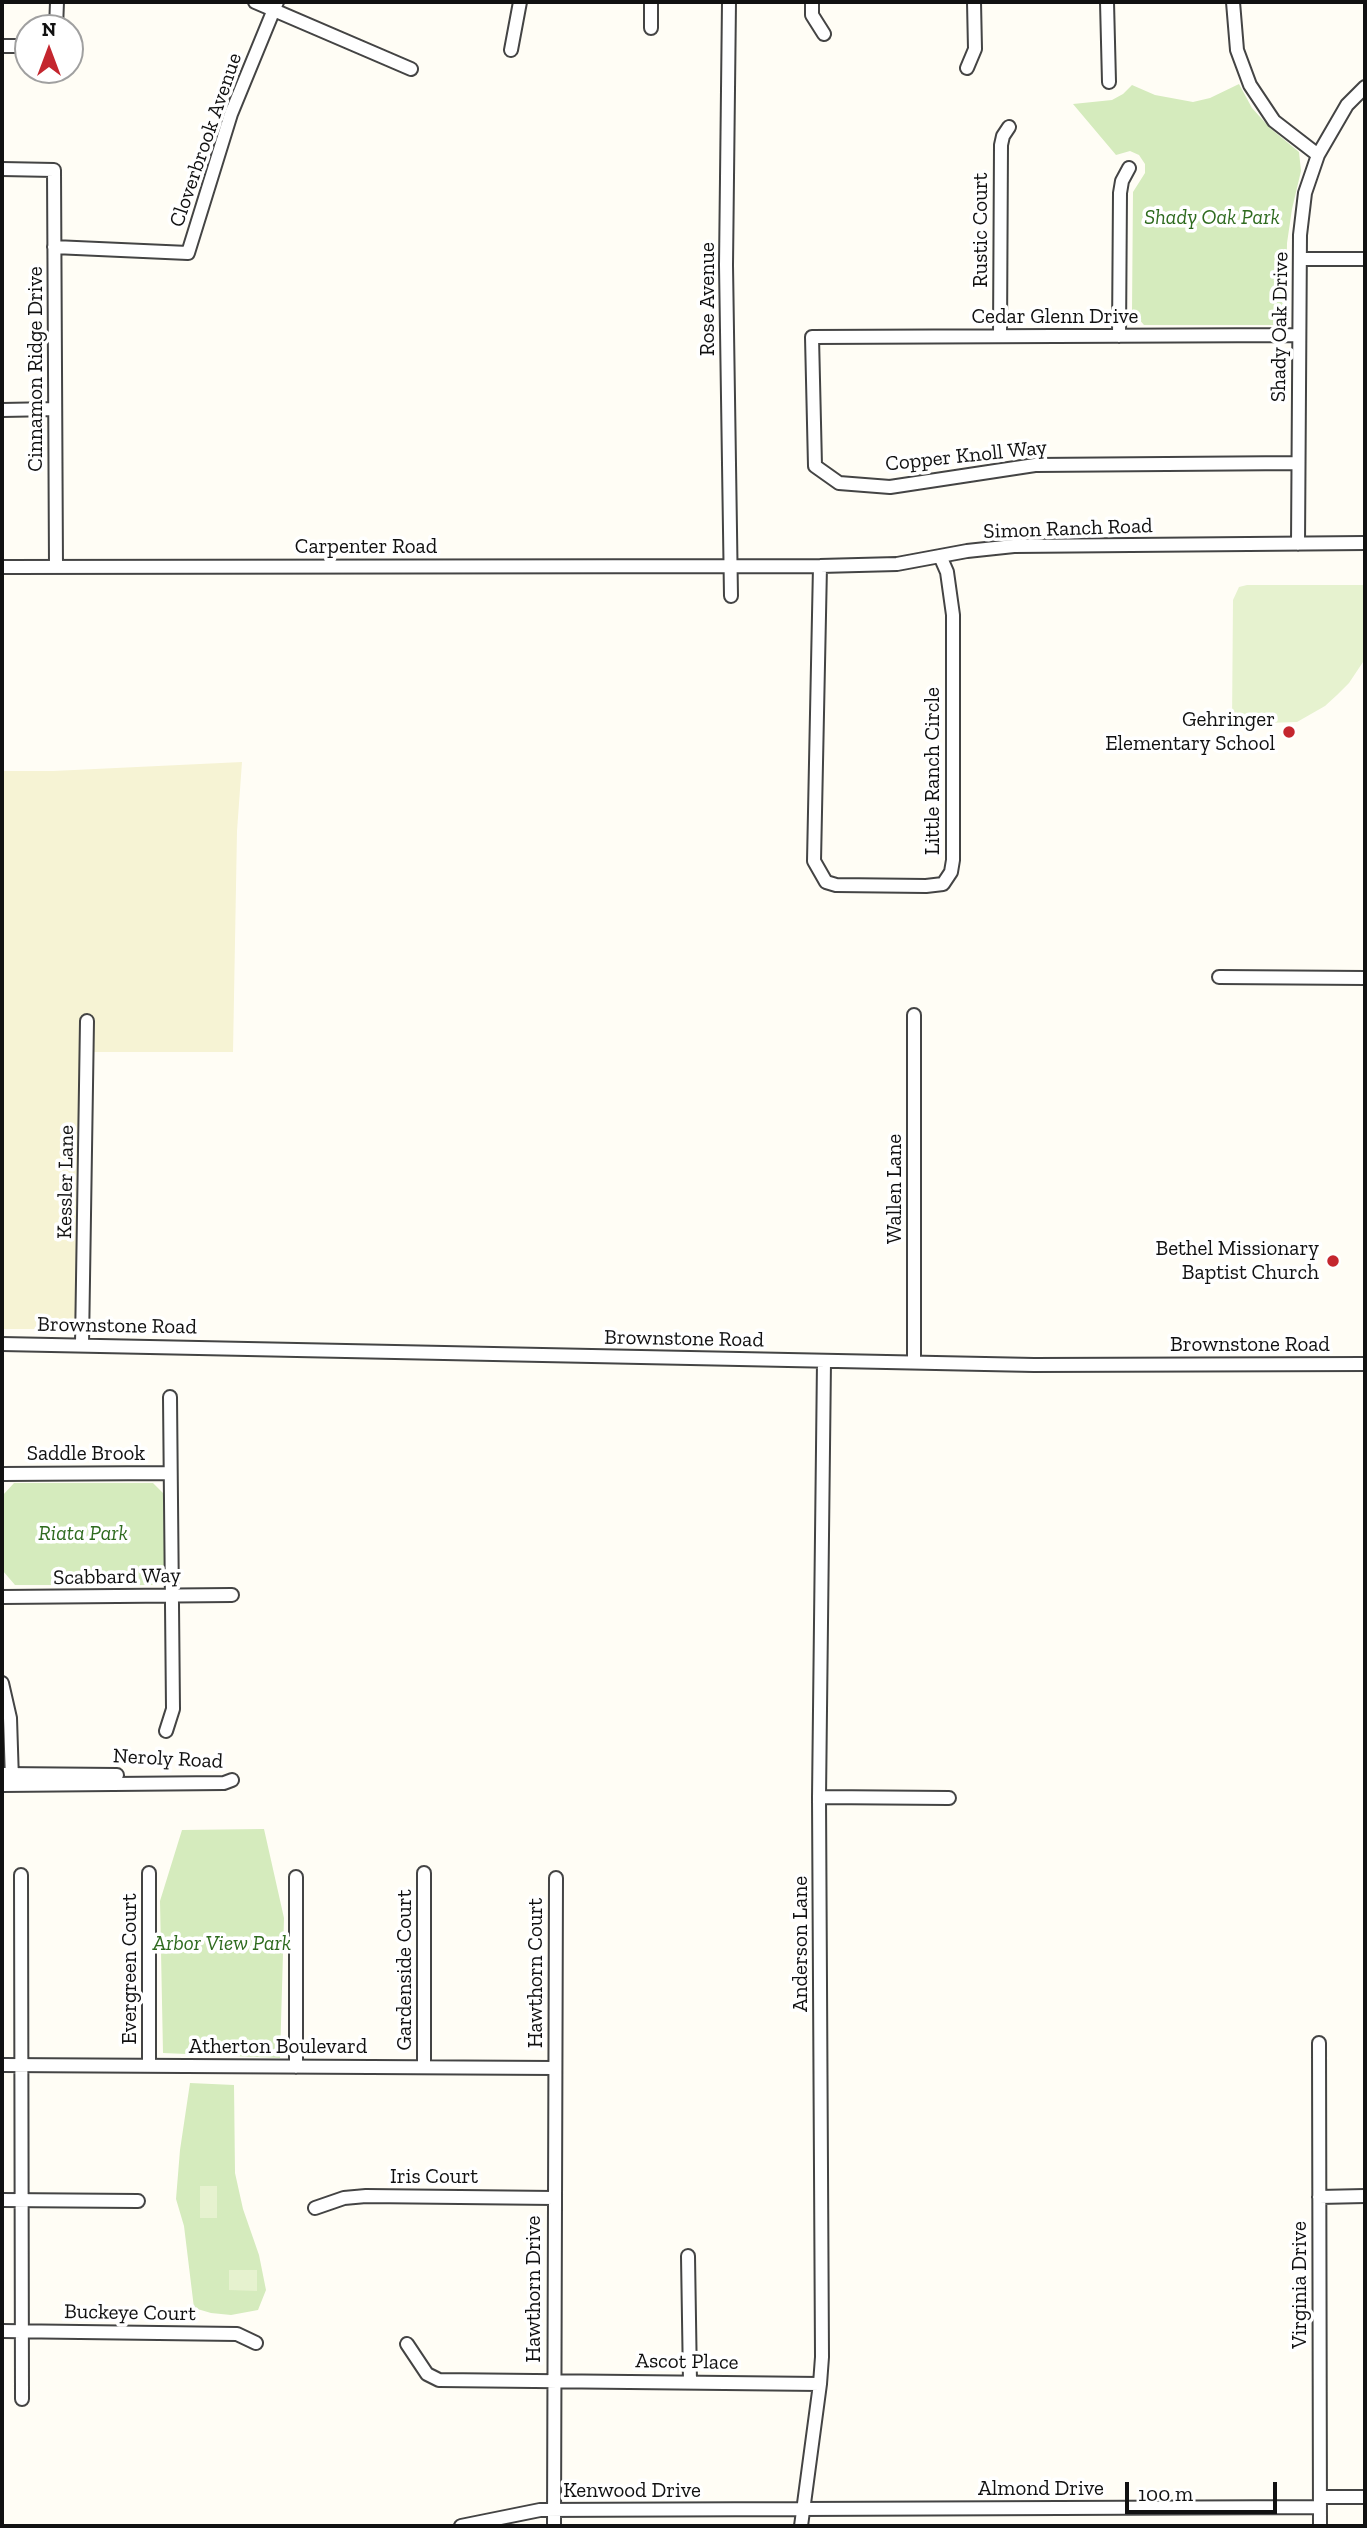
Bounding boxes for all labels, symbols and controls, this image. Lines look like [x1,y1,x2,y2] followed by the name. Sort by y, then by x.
[14,14,84,84] north arrow
[42,18,56,41] text: N
[164,50,248,230] street label: Cloverbrook Avenue
[968,173,994,287] street label: Rustic Court
[1144,205,1280,231] park label: Shady Oak Park
[695,242,721,356] street label: Rose Avenue
[1266,252,1294,402] street label: Shady Oak Drive
[23,266,49,472] street label: Cinnamon Ridge Drive
[972,304,1138,330] street label: Cedar Glenn Drive
[884,435,1048,477] street label: Copper Knoll Way
[983,513,1153,545] street label: Simon Ranch Road
[295,534,437,560] street label: Carpenter Road
[920,687,946,855] street label: Little Ranch Circle
[1105,707,1275,757] place label: Gehringer Elementary School
[1281,724,1297,740] marker: Gehringer Elementary School
[52,1125,80,1239] street label: Kessler Lane
[882,1134,908,1244] street label: Wallen Lane
[1155,1236,1319,1286] place label: Bethel Missionary Baptist Church
[1325,1253,1341,1269] marker: Bethel Missionary Baptist Church
[37,1312,197,1340] street label: Brownstone Road
[604,1325,764,1353] street label: Brownstone Road
[1170,1332,1330,1358] street label: Brownstone Road
[27,1441,145,1467] street label: Saddle Brook
[38,1521,128,1547] park label: Riata Park
[53,1563,181,1591] street label: Scabbard Way
[112,1744,224,1774] street label: Neroly Road
[788,1876,814,2012] street label: Anderson Lane
[392,1890,418,2050] street label: Gardenside Court
[117,1894,143,2044] street label: Evergreen Court
[523,1898,549,2048] street label: Hawthorn Court
[153,1931,291,1957] park label: Arbor View Park
[189,2034,367,2060] street label: Atherton Boulevard
[390,2164,478,2190] street label: Iris Court
[521,2216,547,2362] street label: Hawthorn Drive
[1287,2221,1313,2349] street label: Virginia Drive
[64,2299,196,2327] street label: Buckeye Court
[635,2349,739,2375] street label: Ascot Place
[1129,2468,1281,2512] scale bar
[978,2476,1104,2502] street label: Almond Drive
[563,2478,701,2504] street label: Kenwood Drive
[1138,2481,1193,2506] text: 100 m

